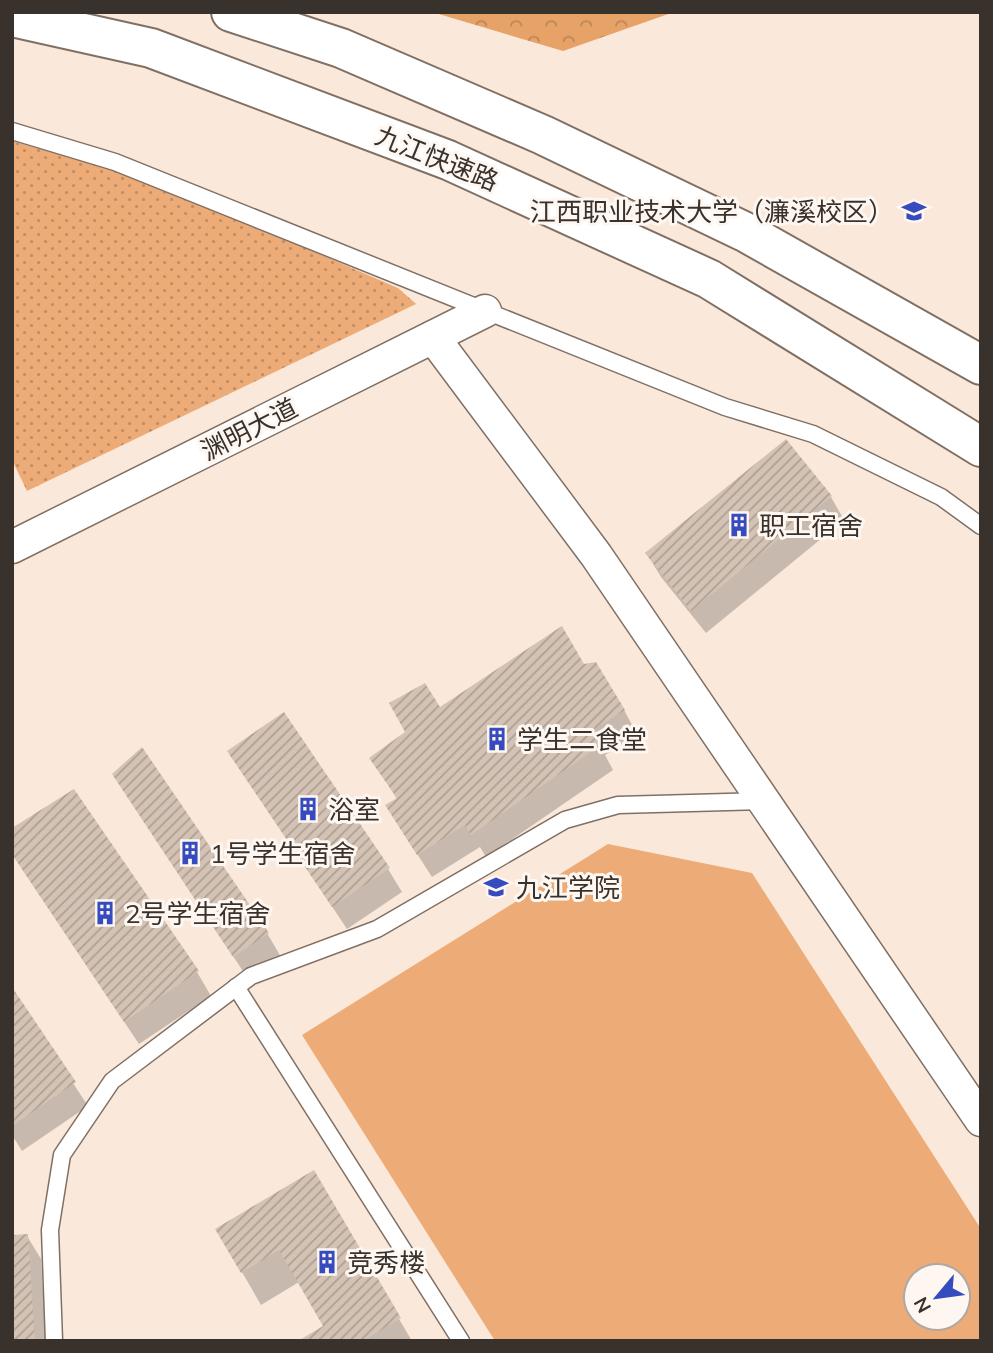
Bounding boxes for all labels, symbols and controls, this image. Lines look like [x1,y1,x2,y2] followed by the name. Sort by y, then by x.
[371,118,503,198] street label: 九江快速路
[530,195,894,228] place label: 江西职业技术大学（濂溪校区）
[900,197,928,225] school or university icon: 江西职业技术大学（濂溪校区）
[195,391,303,467] street label: 渊明大道
[759,509,863,542] place label: 职工宿舍
[725,511,753,539] building icon: 职工宿舍
[517,723,647,756] place label: 学生二食堂
[483,725,511,753] building icon: 学生二食堂
[328,793,380,826] place label: 浴室
[294,795,322,823] building icon: 浴室
[210,837,356,870] place label: 1号学生宿舍
[176,839,204,867] building icon: 1号学生宿舍
[516,871,620,904] place label: 九江学院
[482,873,510,901] school or university icon: 九江学院
[125,897,271,930] place label: 2号学生宿舍
[91,899,119,927] building icon: 2号学生宿舍
[347,1246,425,1279] place label: 竞秀楼
[313,1248,341,1276] building icon: 竞秀楼
[902,1262,972,1332] north arrow
[908,1293,936,1317] text: N

